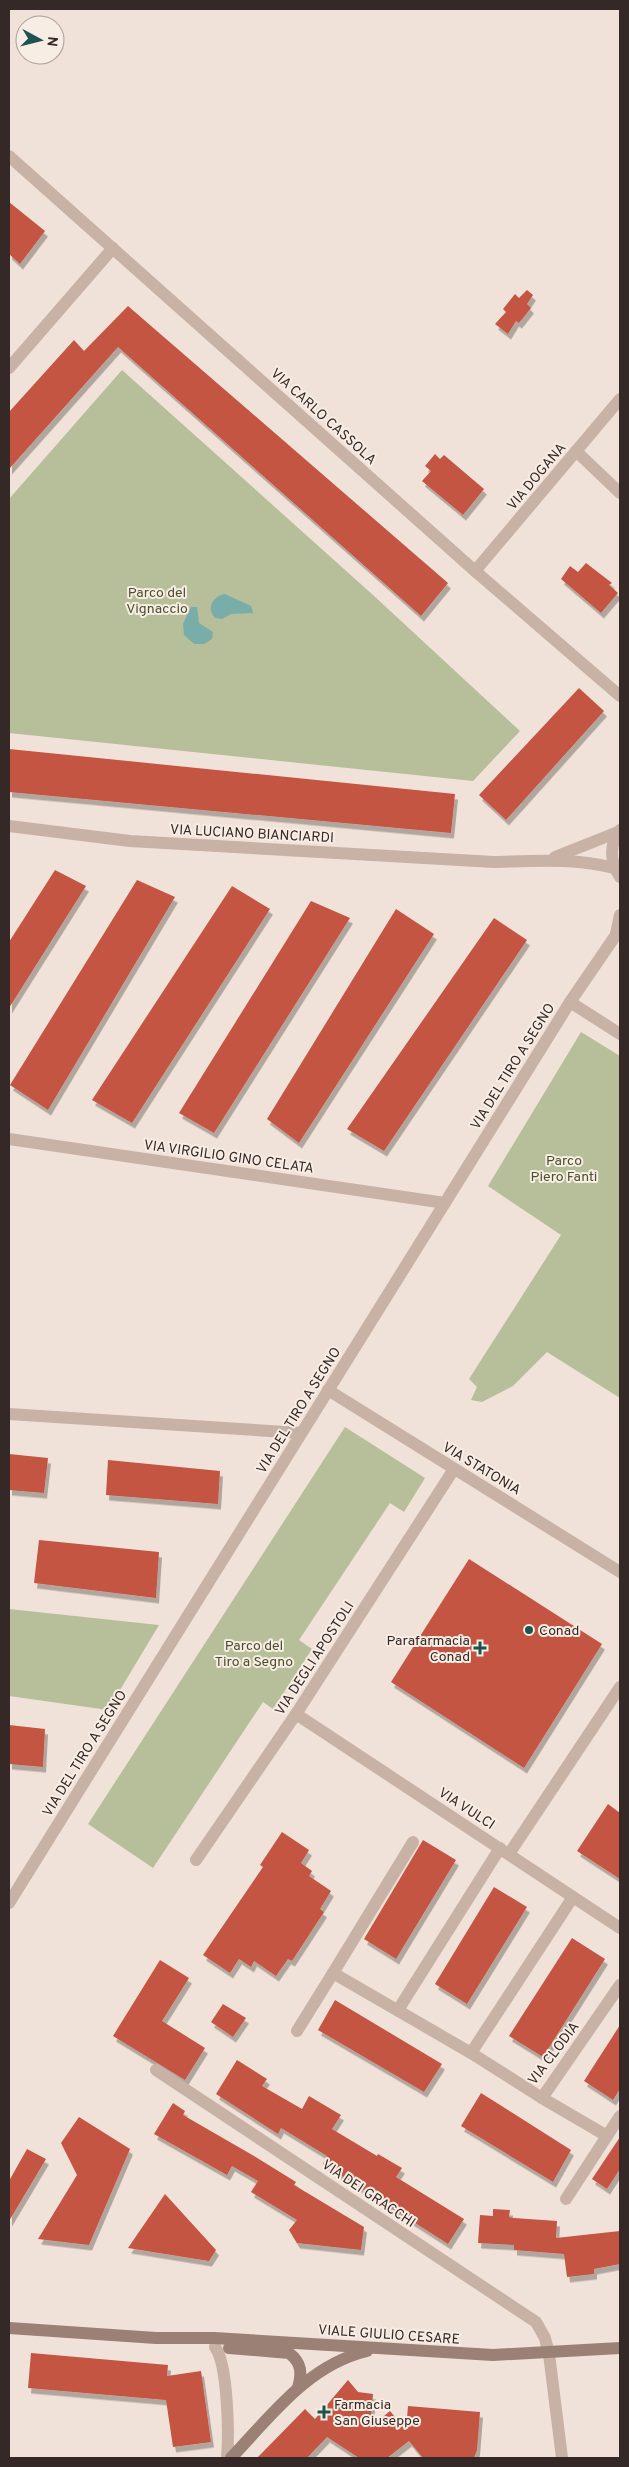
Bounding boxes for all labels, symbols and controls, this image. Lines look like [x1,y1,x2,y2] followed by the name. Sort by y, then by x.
[15,15,65,65] north arrow
[42,35,60,47] text: N
[267,365,379,469] street label: VIA CARLO CASSOLA
[504,440,570,514] street label: VIA DOGANA
[126,585,188,618] park label: Parco del Vignaccio
[170,822,334,847] street label: VIA LUCIANO BIANCIARDI
[467,1001,559,1133] street label: VIA DEL TIRO A SEGNO
[143,1137,315,1178] street label: VIA VIRGILIO GINO CELATA
[531,1153,597,1186] park label: Parco Piero Fanti
[253,1345,345,1477] street label: VIA DEL TIRO A SEGNO
[439,1439,523,1499] street label: VIA STATONIA
[272,1599,358,1719] street label: VIA DEGLI APOSTOLI
[539,1623,579,1640] place label: Conad
[523,1624,535,1636] marker: Conad
[386,1633,470,1666] place label: Parafarmacia Conad
[215,1638,293,1671] park label: Parco del Tiro a Segno
[474,1642,486,1654] marker: Parafarmacia Conad
[39,1688,131,1820] street label: VIA DEL TIRO A SEGNO
[435,1785,498,1834] street label: VIA VULCI
[525,2019,583,2089] street label: VIA CLODIA
[318,2157,418,2232] street label: VIA DEI GRACCHI
[317,2322,460,2349] street label: VIALE GIULIO CESARE
[334,2397,420,2430] place label: Farmacia San Giuseppe
[318,2406,330,2418] marker: Farmacia San Giuseppe

